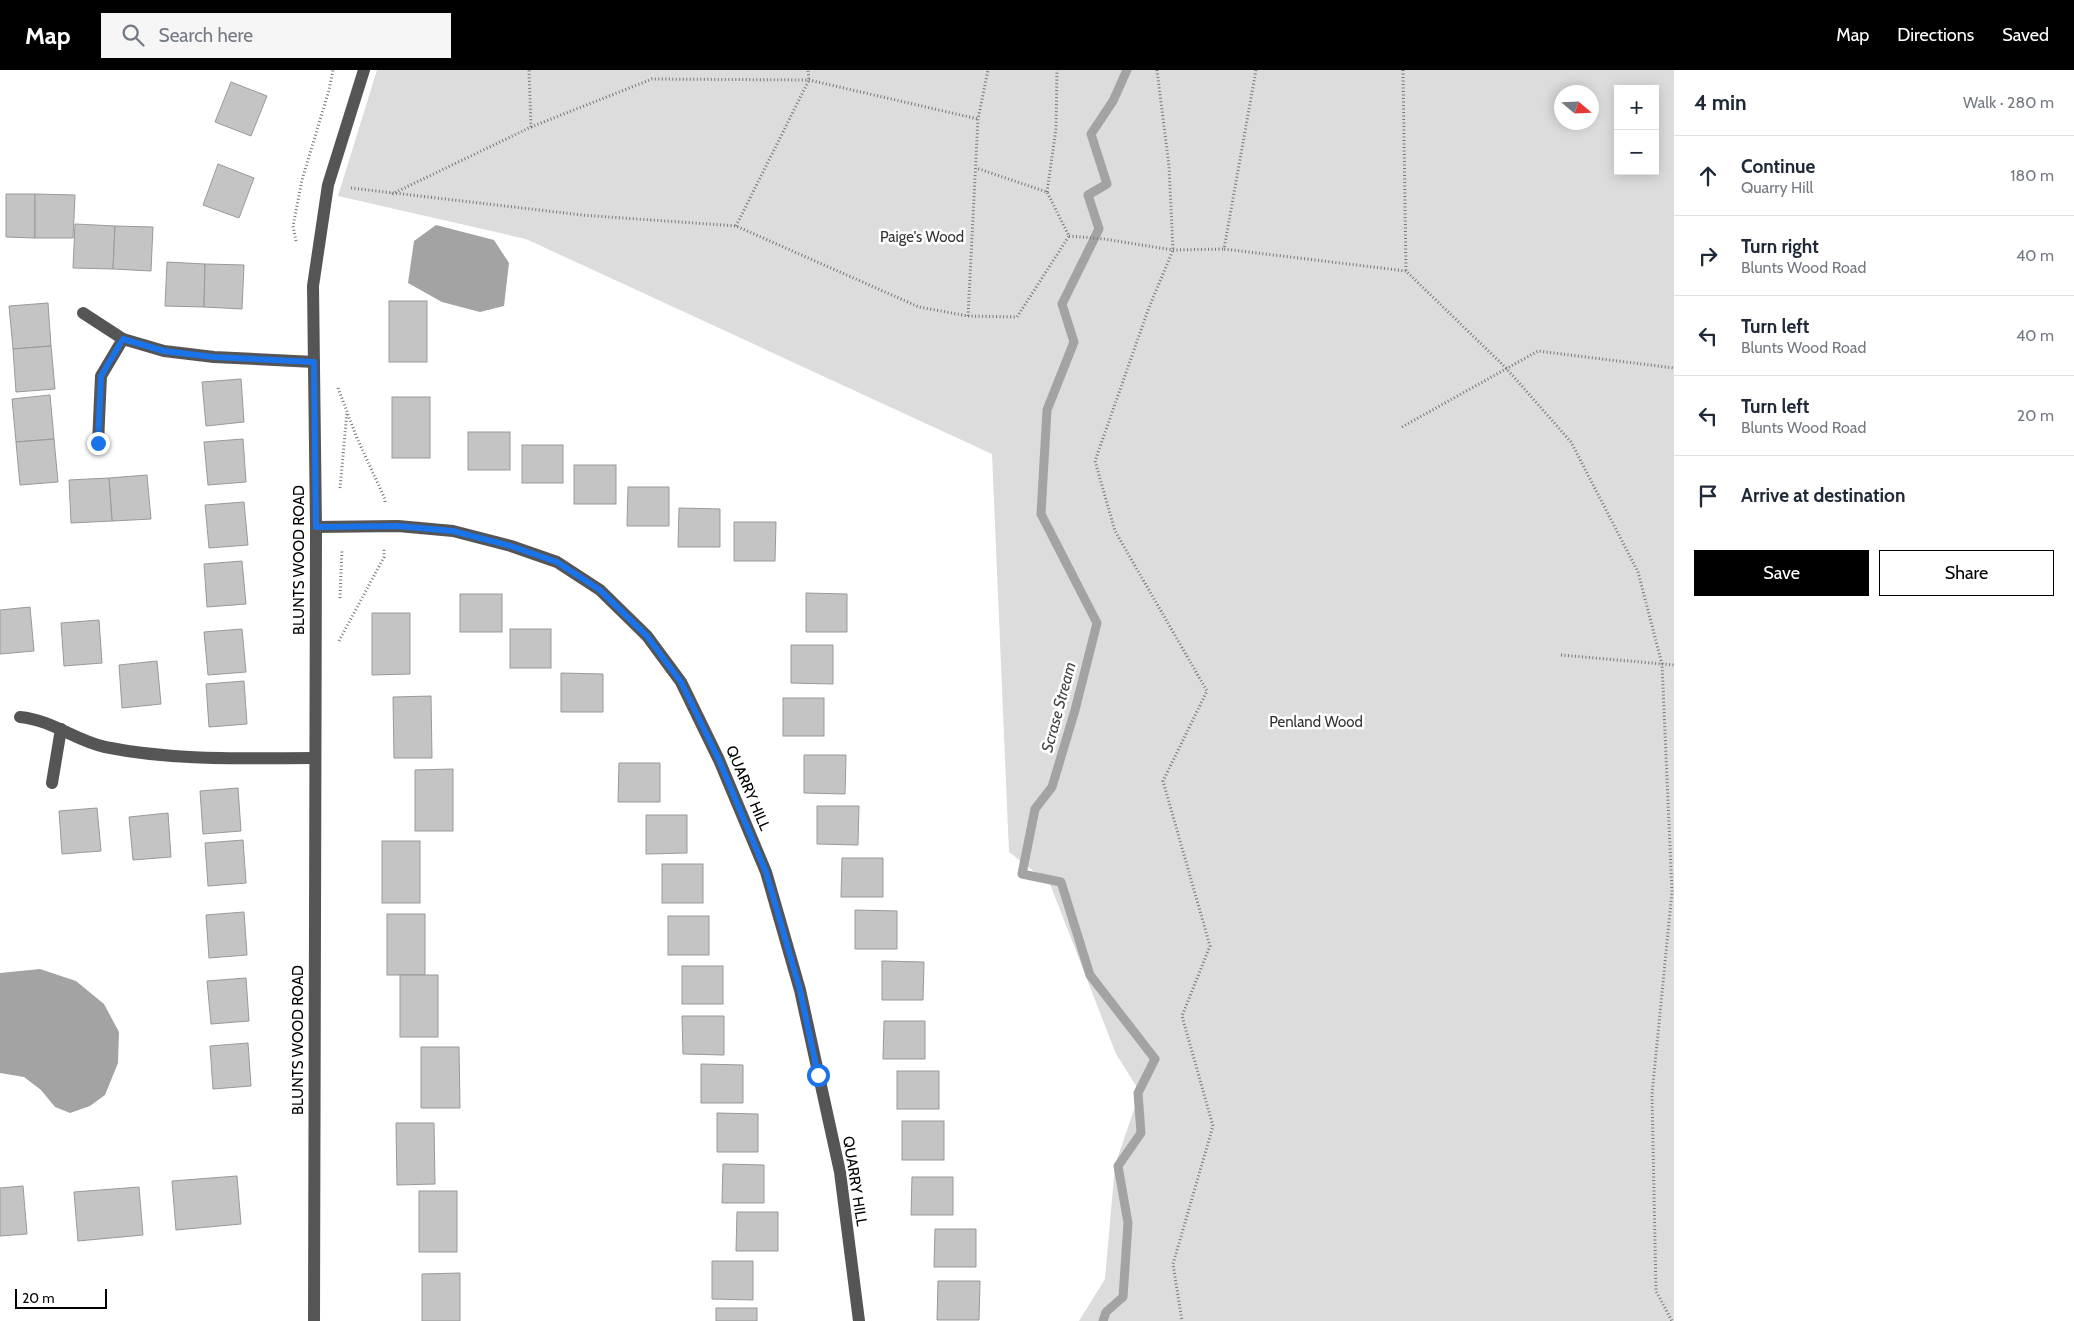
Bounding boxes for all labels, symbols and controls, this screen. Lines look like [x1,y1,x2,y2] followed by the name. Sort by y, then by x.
[101,13,451,58] search box
[25,21,71,50] text: Map
[119,21,147,49] icon: search
[159,24,253,47] text: Search here
[1836,24,1869,46] text: Map
[1897,24,1974,46] text: Directions
[2002,24,2049,46] text: Saved
[1554,85,1599,130] north arrow
[1614,85,1659,175] map controls
[1614,85,1659,130] button: +
[1694,90,1747,115] text: 4 min
[1963,93,2054,112] text: Walk · 280 m
[1614,130,1659,175] button: −
[1741,155,1815,178] text: Continue
[1694,162,1722,190] icon: ahead
[2010,166,2054,185] text: 180 m
[1741,178,1813,197] text: Quarry Hill
[880,228,964,246] park label: Paige's Wood
[1741,235,1819,258] text: Turn right
[1694,242,1722,270] icon: right
[2016,246,2054,265] text: 40 m
[1741,258,1866,277] text: Blunts Wood Road
[1741,315,1809,338] text: Turn left
[1694,322,1722,350] icon: left
[2016,326,2054,345] text: 40 m
[1741,338,1866,357] text: Blunts Wood Road
[1741,395,1809,418] text: Turn left
[1694,402,1722,430] icon: left
[2017,406,2054,425] text: 20 m
[1741,418,1866,437] text: Blunts Wood Road
[87,432,110,455] route end
[1694,482,1722,510] icon: arrive
[1741,484,1905,507] text: Arrive at destination
[290,485,308,635] street label: BLUNTS WOOD ROAD
[1694,550,1869,596] button: Save
[1879,550,2054,596] button: Share
[1037,660,1080,754] water label: Scrase Stream
[1269,713,1363,731] park label: Penland Wood
[722,743,774,834] street label: QUARRY HILL
[289,965,307,1115] street label: BLUNTS WOOD ROAD
[807,1064,830,1087] route start
[839,1135,871,1228] street label: QUARRY HILL
[15,1286,108,1309] scale bar
[22,1289,55,1307] text: 20 m

